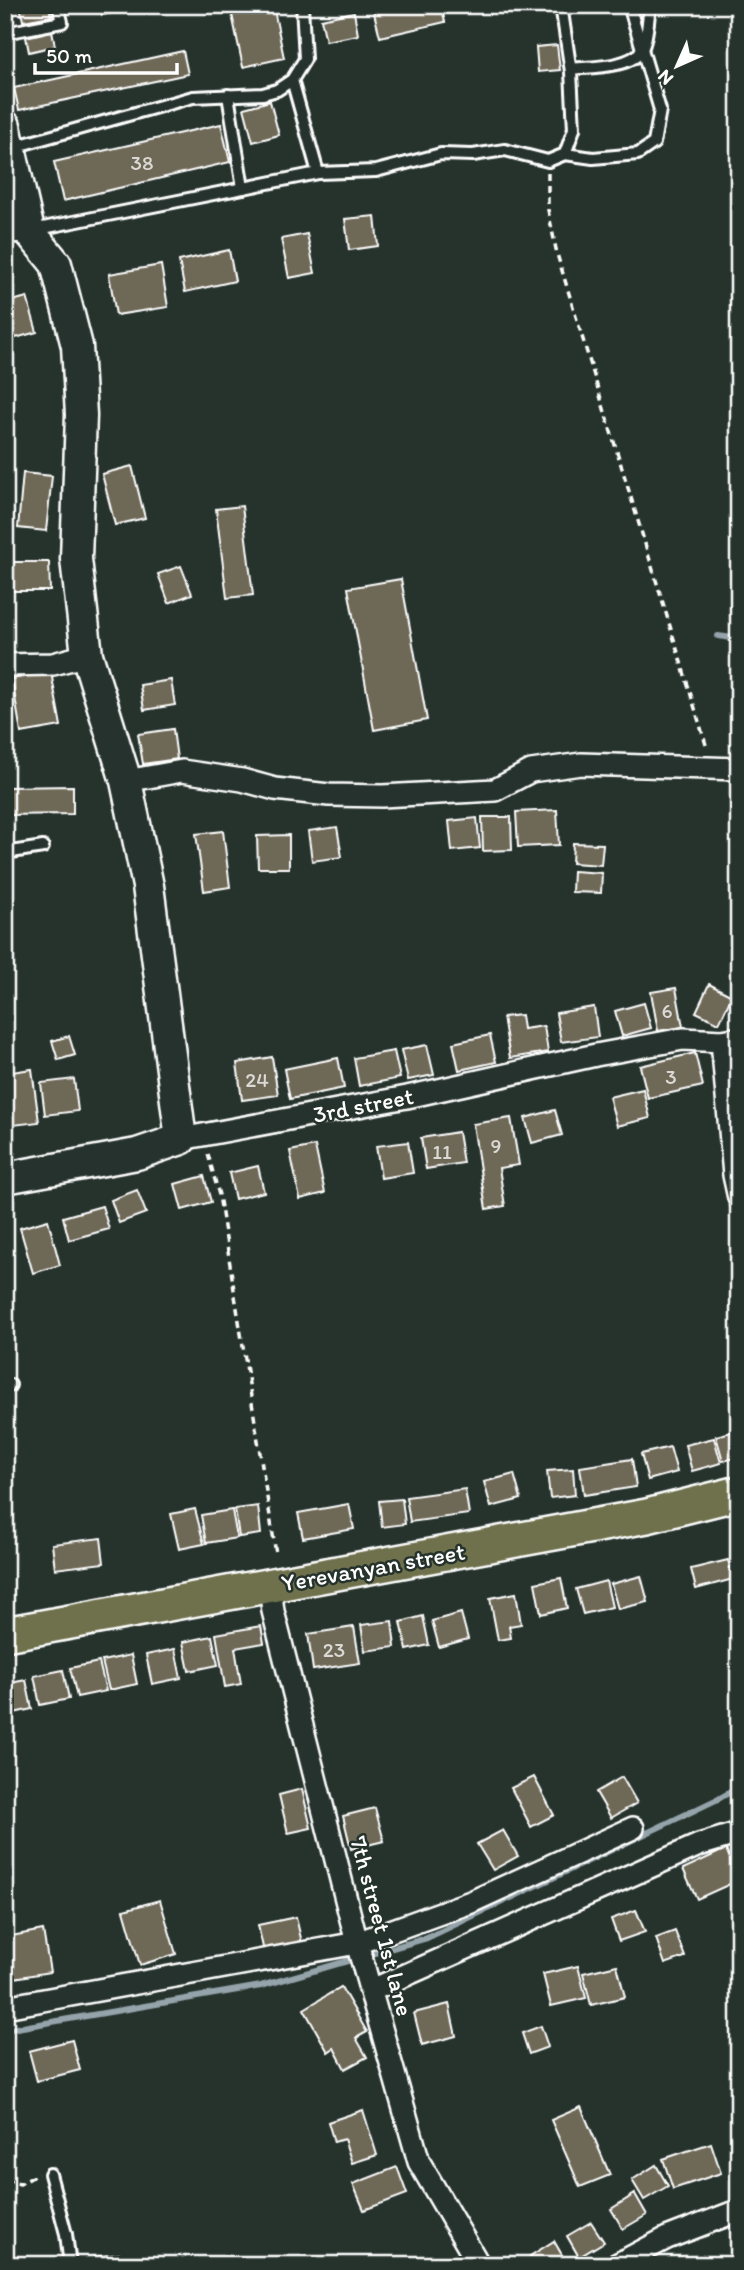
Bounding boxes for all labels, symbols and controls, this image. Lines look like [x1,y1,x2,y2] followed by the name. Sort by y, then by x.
[35,32,177,76] scale bar
[642,32,712,102] north arrow
[46,43,93,68] text: 50 m
[653,65,678,90] text: N
[131,150,153,175] house number: 38
[661,998,673,1023] house number: 6
[665,1064,677,1089] house number: 3
[245,1067,269,1092] house number: 24
[310,1081,416,1129] street label: 3rd street
[491,1133,501,1158] house number: 9
[432,1139,452,1164] house number: 11
[279,1537,467,1597] street label: Yerevanyan street
[323,1637,345,1662] house number: 23
[344,1833,420,2019] street label: 7th street 1st lane

